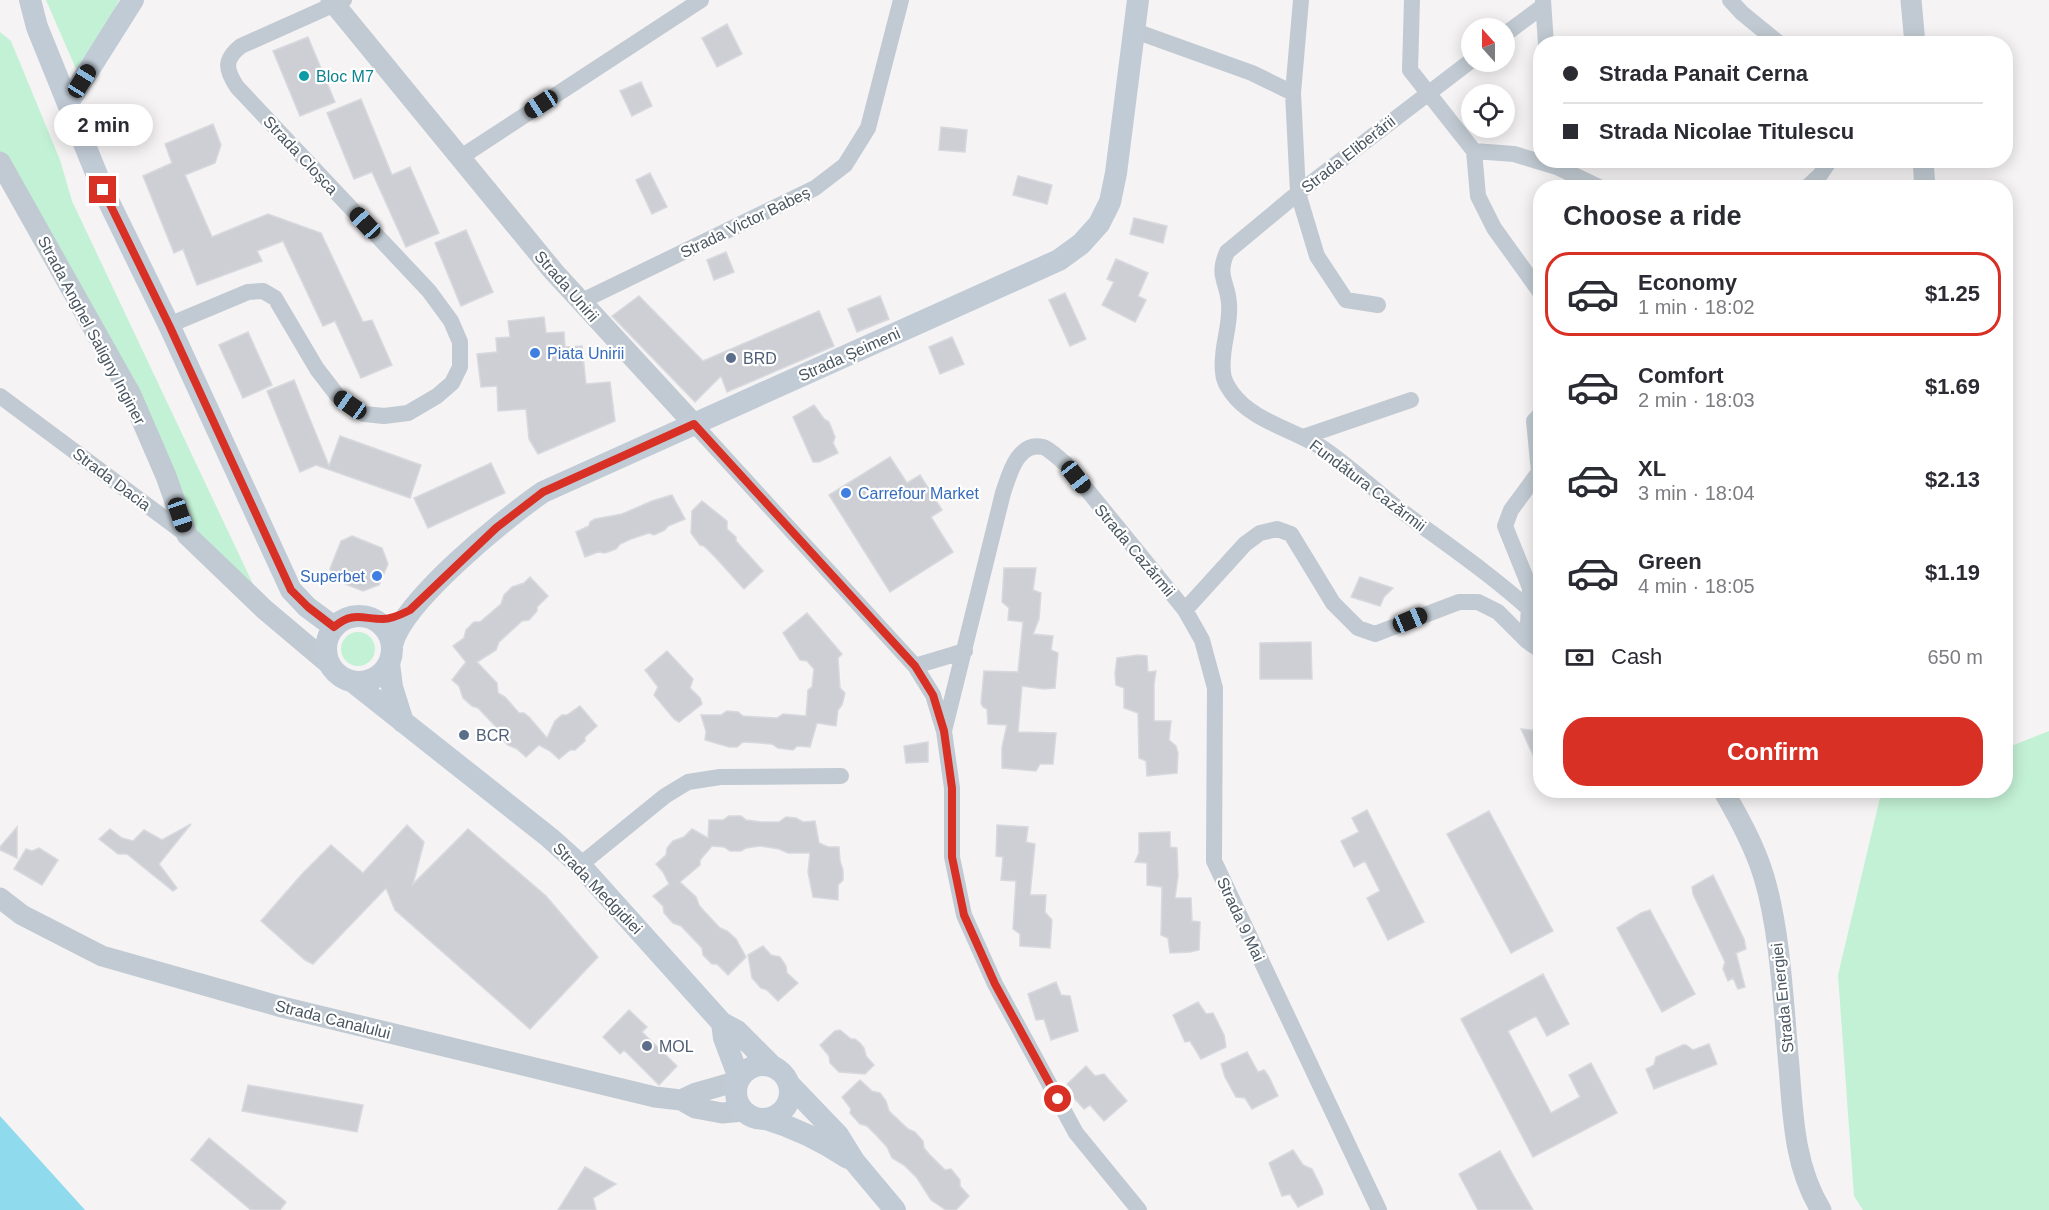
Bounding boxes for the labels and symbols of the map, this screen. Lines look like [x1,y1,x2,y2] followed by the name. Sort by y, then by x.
[1461,18,1515,72] north arrow
[65,61,99,101] car
[316,68,374,85] place label: Bloc M7
[297,69,311,83] marker: Bloc M7
[521,87,561,121] car
[54,103,152,145] callout: 2 min
[260,113,341,198] street label: Strada Cloșca
[1298,113,1398,196] street label: Strada Eliberării
[89,176,116,203] route end
[678,184,813,261] street label: Strada Victor Babeș
[346,204,384,242] car
[35,233,149,428] street label: Strada Anghel Saligny Inginer
[531,248,602,325] street label: Strada Unirii
[796,324,903,384] street label: Strada Șeimeni
[547,345,624,362] place label: Piata Unirii
[528,346,542,360] marker: Piata Unirii
[743,350,777,367] place label: BRD
[724,351,738,365] marker: BRD
[330,387,370,423] car
[1306,436,1429,534] street label: Fundătura Cazărmii
[70,445,154,514] street label: Strada Dacia
[1058,457,1094,497] car
[858,485,979,502] place label: Carrefour Market
[839,486,853,500] marker: Carrefour Market
[166,495,194,535] car
[1091,501,1178,600] street label: Strada Cazărmii
[300,568,366,585] place label: Superbet
[370,569,384,583] marker: Superbet
[1390,605,1430,635] car
[476,727,510,744] place label: BCR
[457,728,471,742] marker: BCR
[550,839,645,937] street label: Strada Medgidiei
[1214,875,1267,964] street label: Strada 9 Mai
[1768,942,1797,1054] street label: Strada Energiei
[273,997,392,1042] street label: Strada Canalului
[659,1038,694,1055] place label: MOL
[640,1039,654,1053] marker: MOL
[1044,1085,1071,1112] route start

